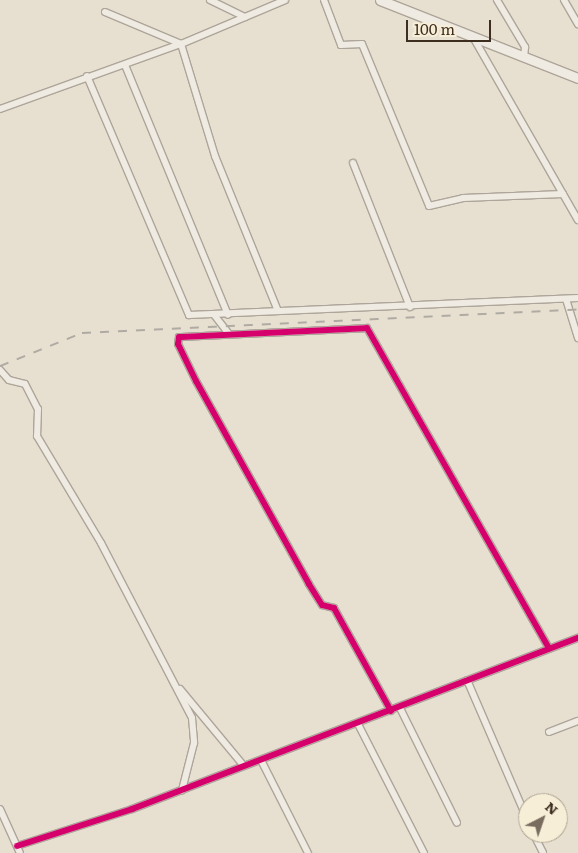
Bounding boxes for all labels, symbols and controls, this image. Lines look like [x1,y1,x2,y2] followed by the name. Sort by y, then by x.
[408,10,493,42] scale bar
[414,17,455,40] text: 100 m
[518,793,568,843] north arrow
[541,796,563,819] text: N

